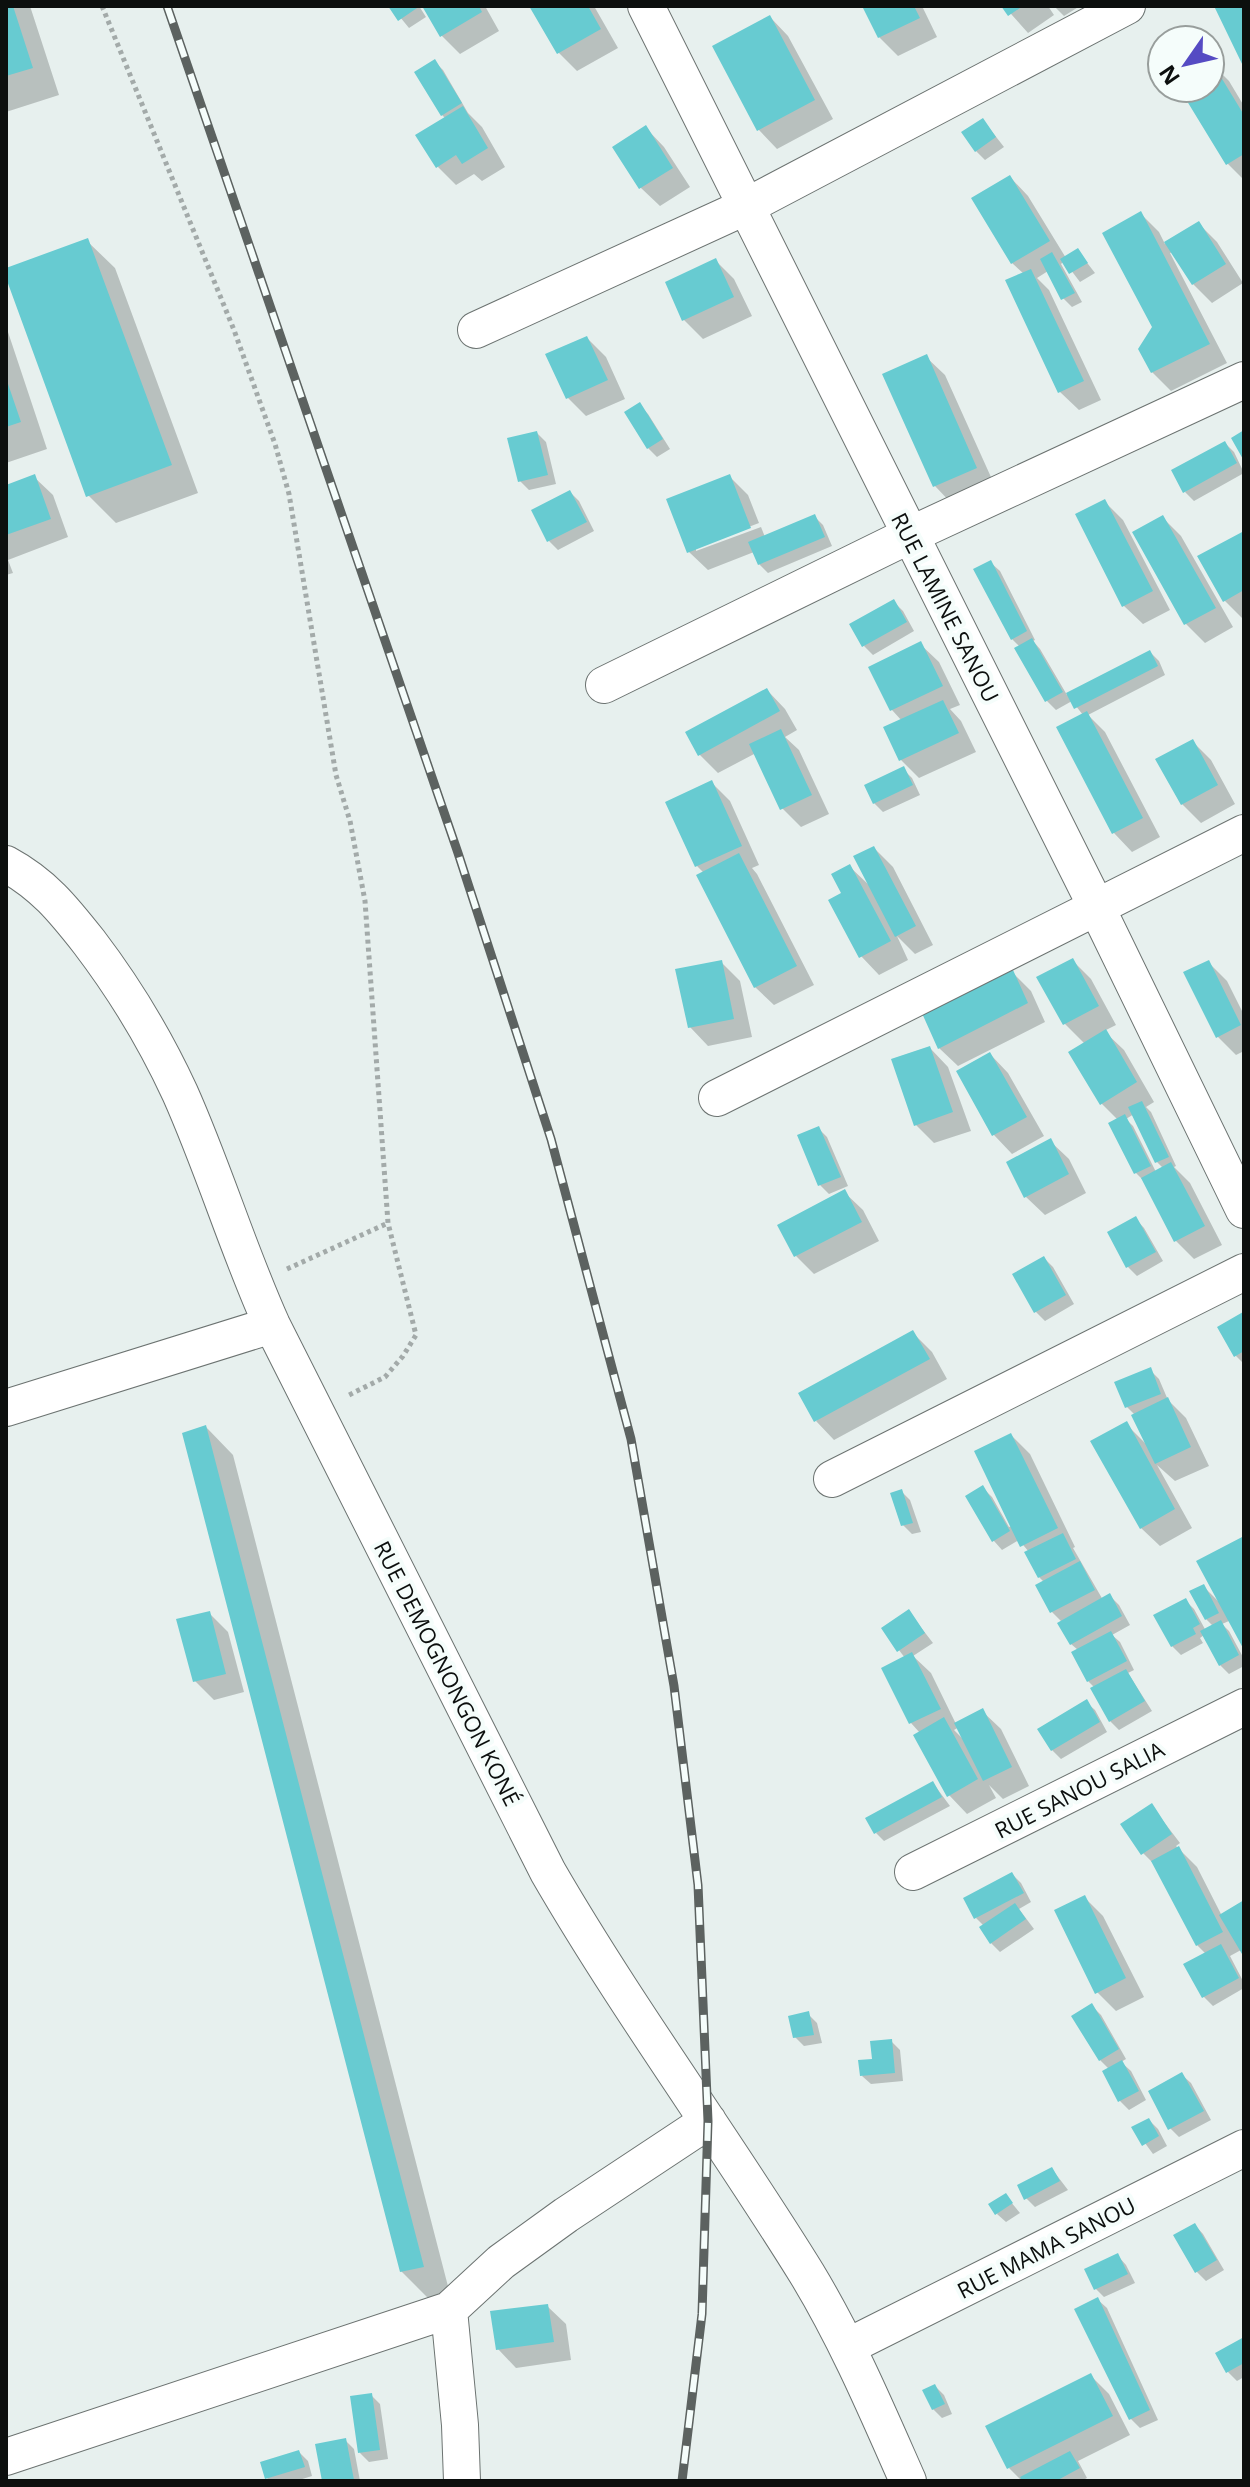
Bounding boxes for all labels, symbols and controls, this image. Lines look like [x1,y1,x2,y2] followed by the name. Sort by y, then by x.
[1146,24,1226,104] north arrow
[1151,60,1186,92] text: N
[885,507,1007,707] street label: RUE LAMINE SANOU
[368,1535,528,1811] street label: RUE DEMOGNONGON KONÉ
[989,1733,1169,1845] street label: RUE SANOU SALIA
[952,2189,1140,2305] street label: RUE MAMA SANOU

